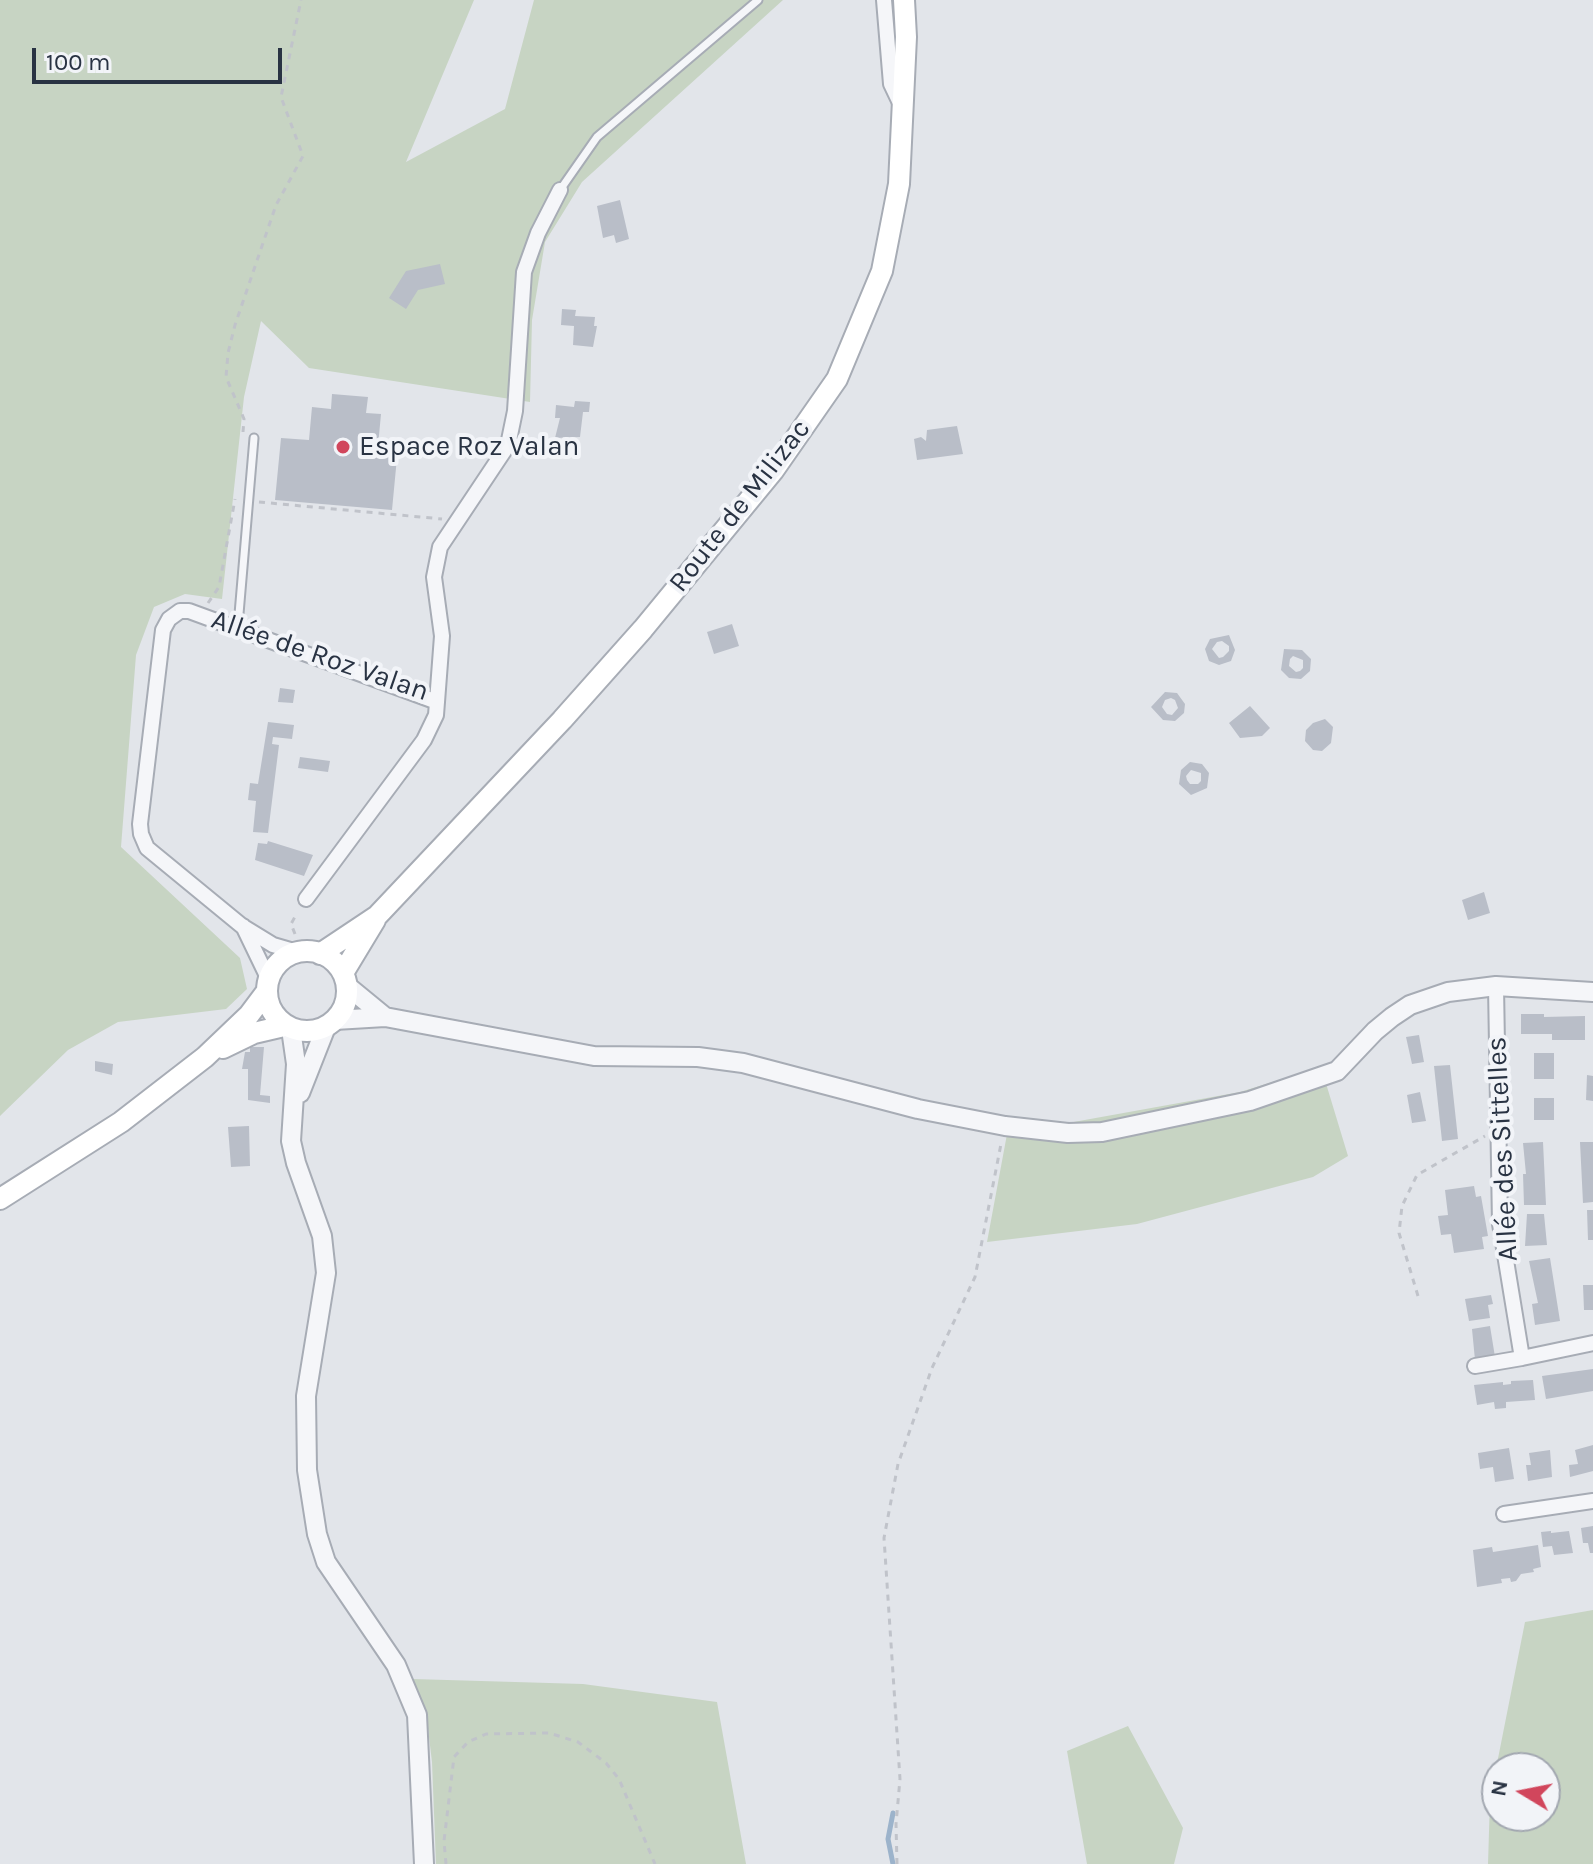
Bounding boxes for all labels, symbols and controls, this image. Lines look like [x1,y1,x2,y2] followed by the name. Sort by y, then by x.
[36,32,286,82] scale bar
[46,48,111,76] text: 100 m
[662,413,818,599] street label: Route de Milizac
[359,430,580,464] place label: Espace Roz Valan
[334,438,352,456] marker: Espace Roz Valan
[207,603,433,709] street label: Allée de Roz Valan
[1480,1036,1526,1262] street label: Allée des Sittelles
[1481,1752,1561,1832] north arrow
[1485,1778,1514,1798] text: N

